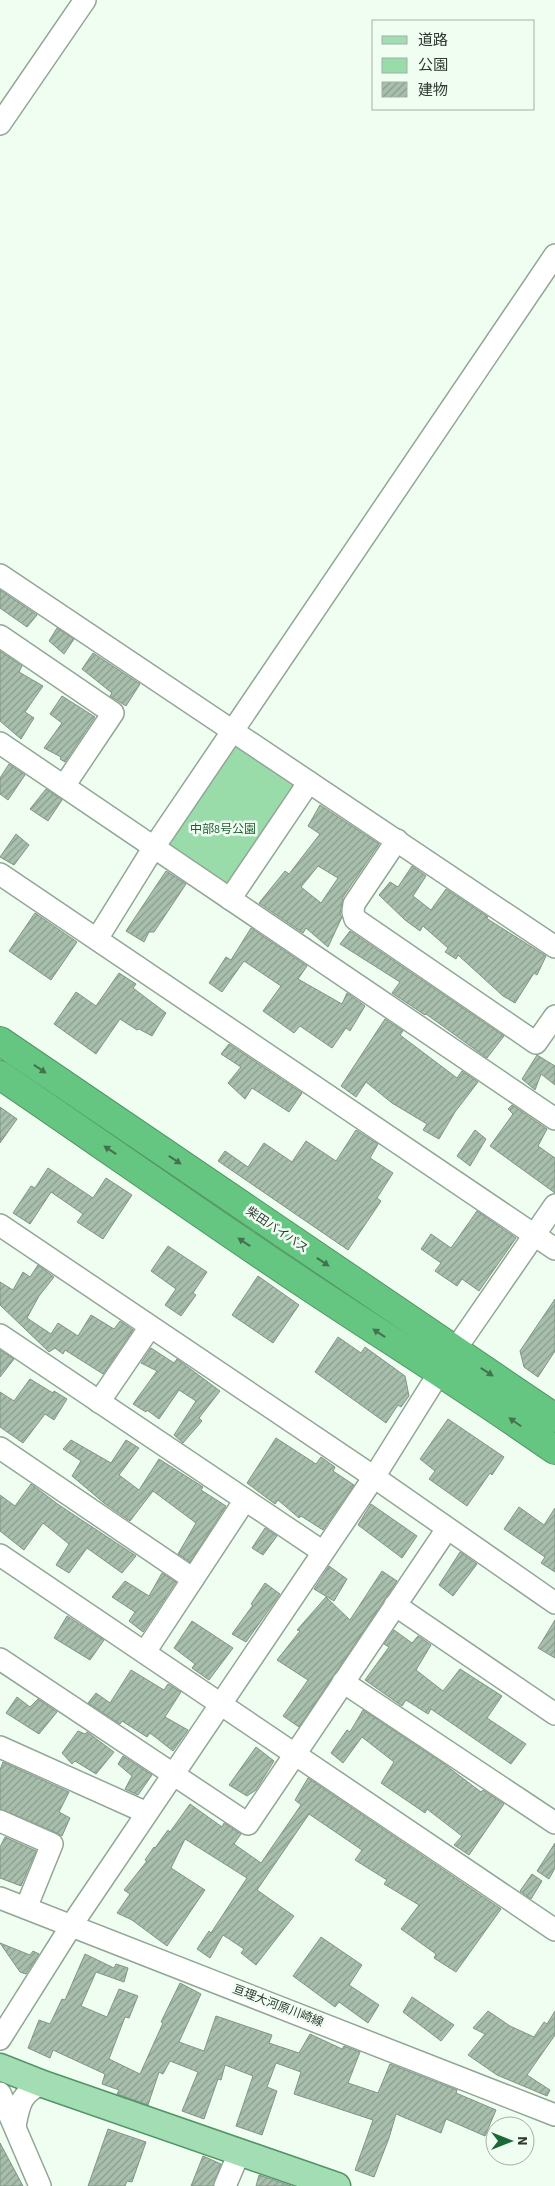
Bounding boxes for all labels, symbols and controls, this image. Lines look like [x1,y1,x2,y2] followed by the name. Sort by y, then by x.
[372,20,535,110] legend
[418,30,448,51] text: 道路
[418,55,448,76] text: 公園
[418,80,448,101] text: 建物
[190,821,256,838] park label: 中部8号公園
[34,1064,47,1073] one-way arrow
[103,1145,117,1155] one-way arrow
[168,1155,182,1165] one-way arrow
[242,1203,312,1257] street label: 柴田バイパス
[237,1237,251,1247] one-way arrow
[317,1257,330,1267] one-way arrow
[372,1328,386,1338] one-way arrow
[480,1368,494,1377] one-way arrow
[508,1417,522,1427] one-way arrow
[230,1981,326,2031] street label: 亘理大河原川崎線
[485,2116,535,2166] north arrow
[512,2136,532,2146] text: N

